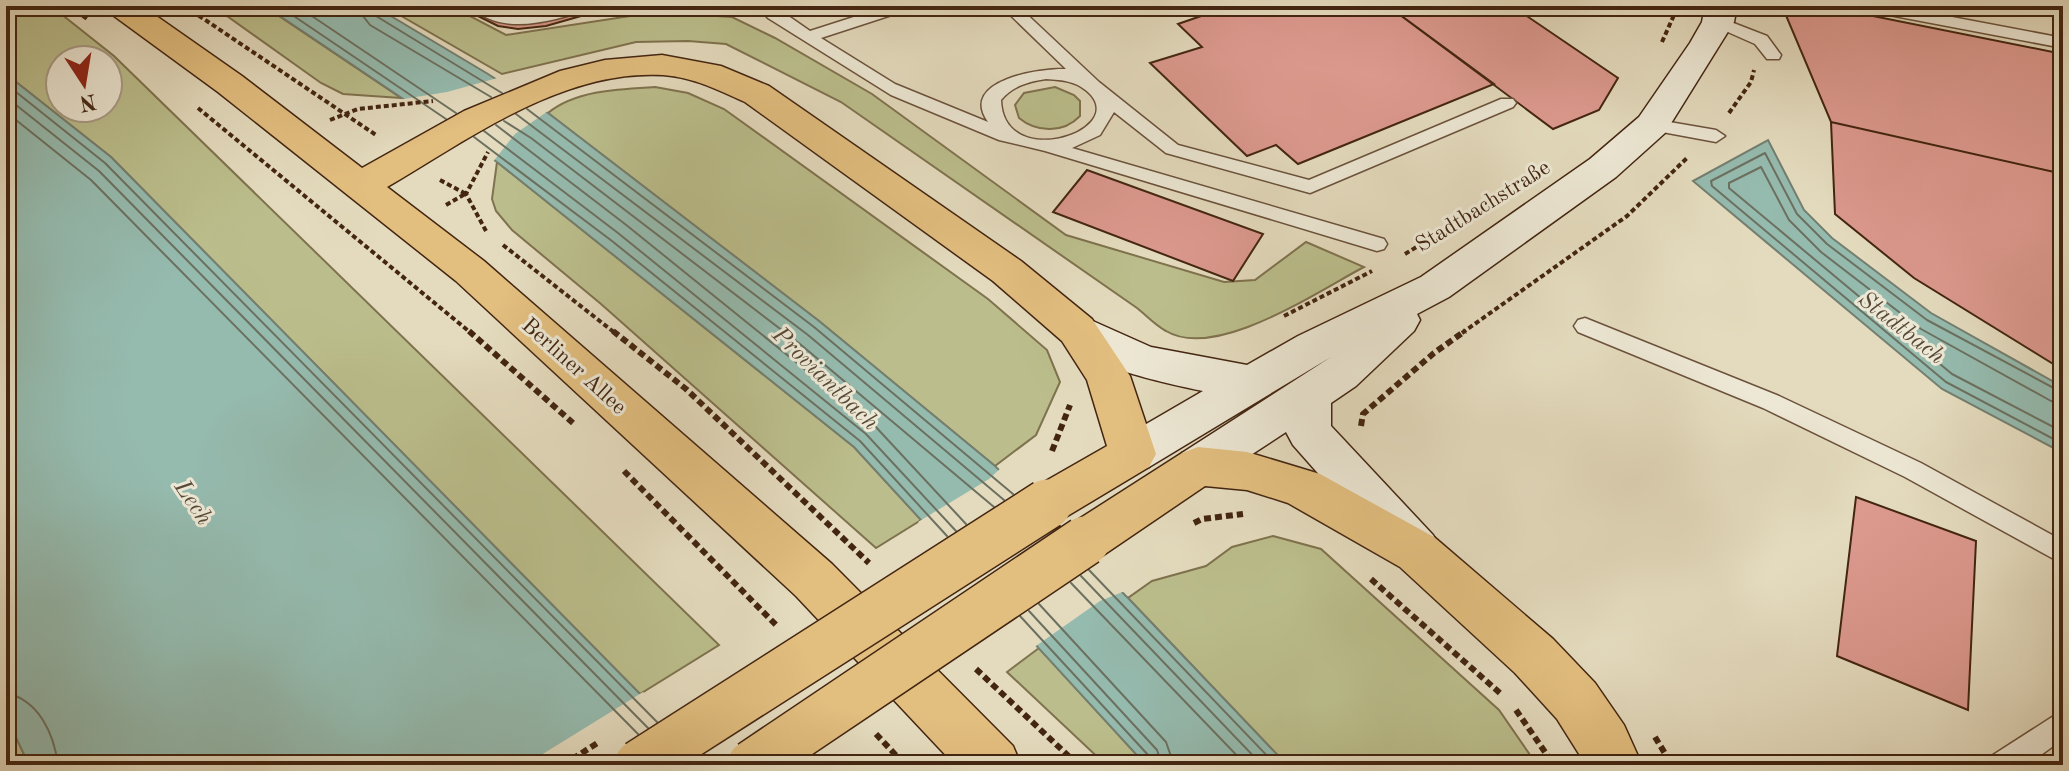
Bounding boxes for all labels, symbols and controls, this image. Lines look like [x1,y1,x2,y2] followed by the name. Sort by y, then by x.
[44,44,124,124] north arrow
[77,89,98,114] text: N
[1412,157,1554,257] street label: Stadtbachstraße
[1853,288,1949,370] water label: Stadtbach
[517,314,630,419] street label: Berliner Allee
[766,322,882,436] water label: Proviantbach
[168,475,216,530] water label: Lech

